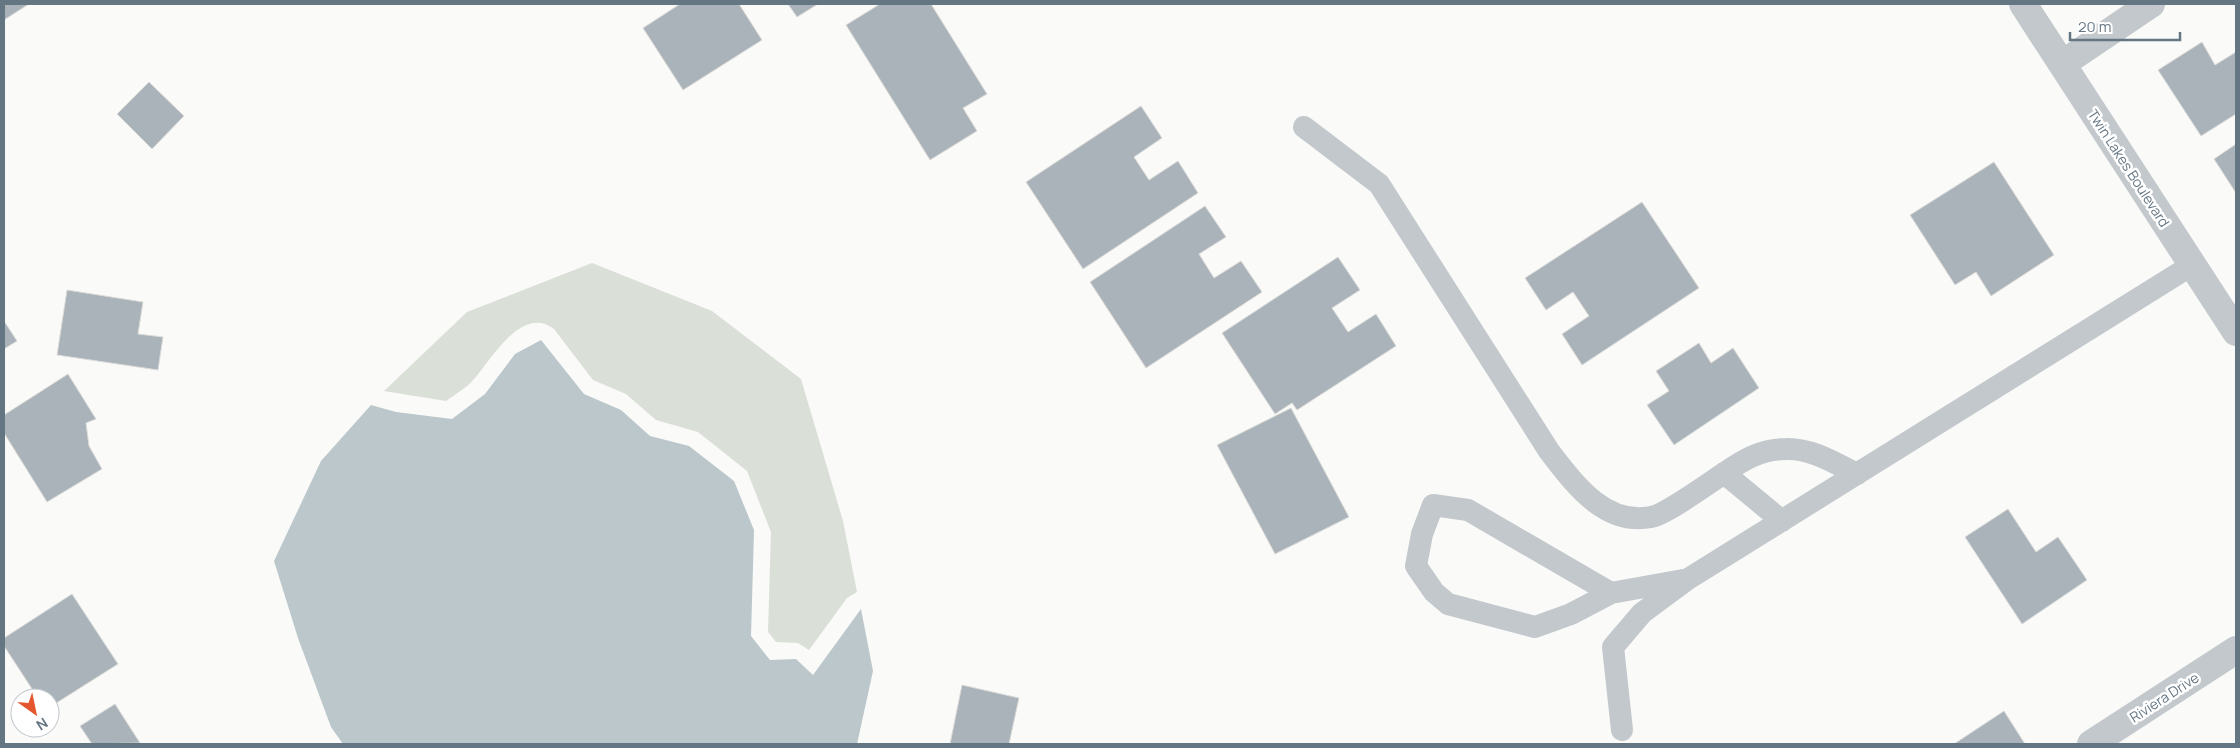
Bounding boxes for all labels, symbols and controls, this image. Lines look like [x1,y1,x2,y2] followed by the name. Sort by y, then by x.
[2070,10,2180,42] scale bar
[2078,16,2111,37] text: 20 m
[2084,105,2174,231] street label: Twin Lakes Boulevard
[2126,668,2202,726] street label: Riviera Drive
[10,688,60,738] north arrow
[33,714,52,735] text: N

